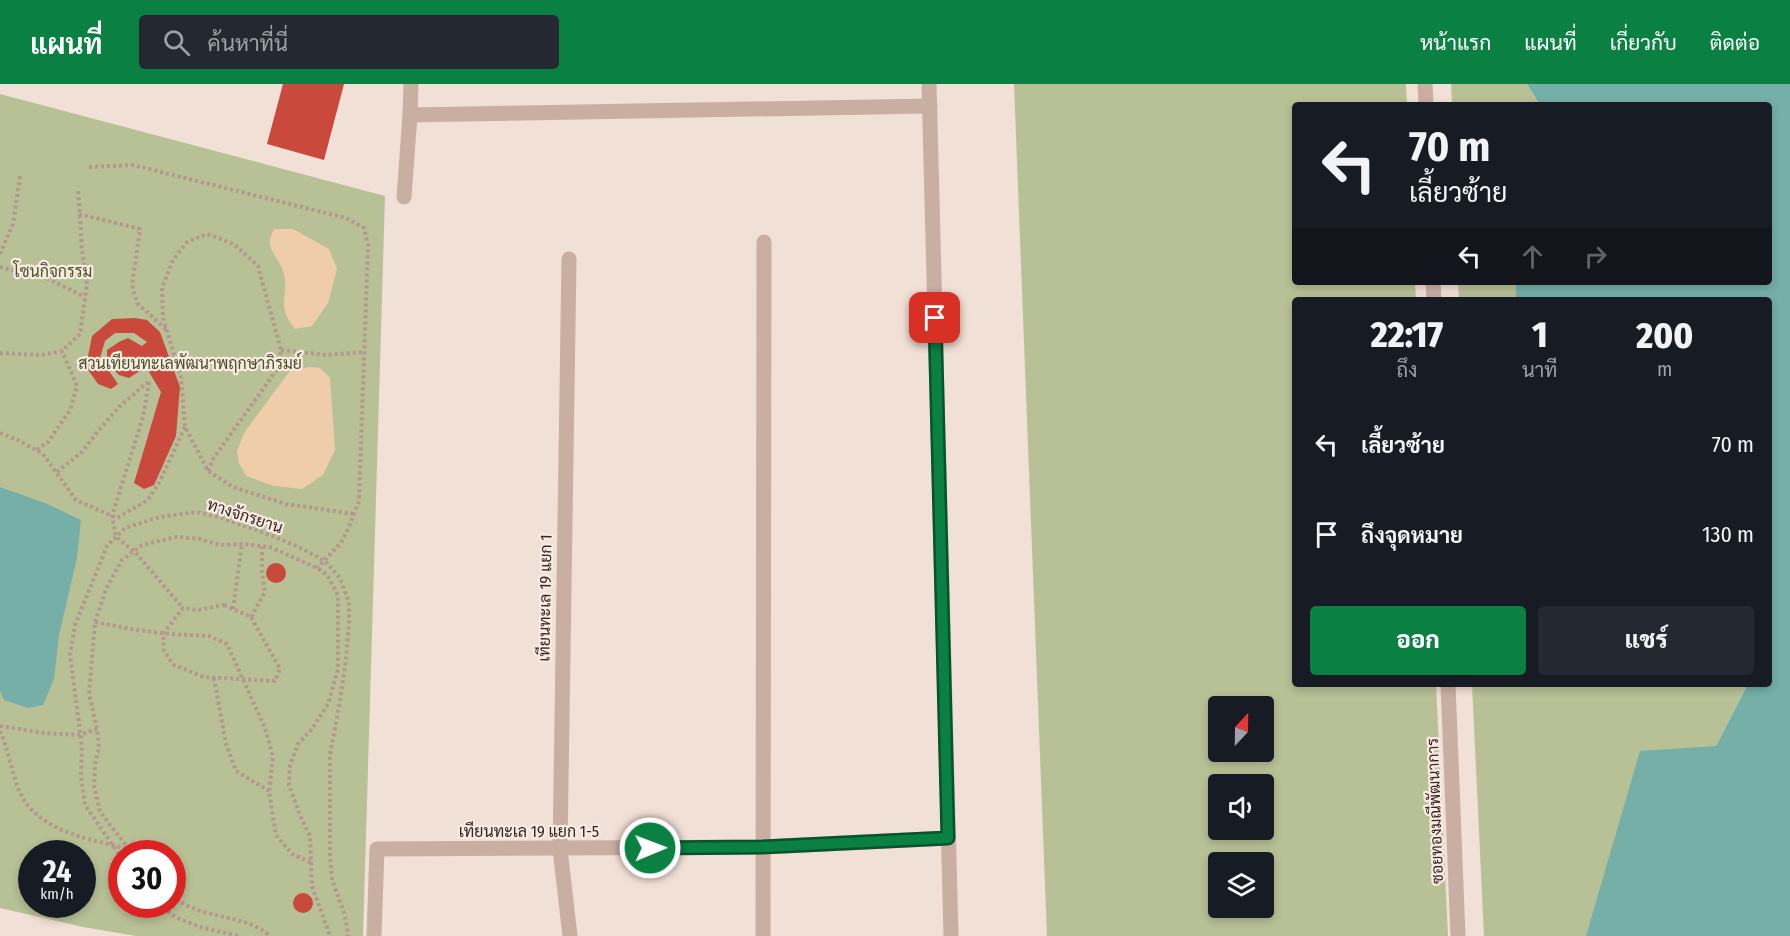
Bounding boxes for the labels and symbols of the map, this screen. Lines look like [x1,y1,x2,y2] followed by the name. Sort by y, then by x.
[13,260,92,281] park label: โซนกิจกรรม
[909,292,960,343] pin
[78,351,302,373] park label: สวนเทียนทะเลพัฒนาพฤกษาภิรมย์
[205,494,286,537] street label: ทางจักรยาน
[532,534,556,662] street label: เทียนทะเล 19 แยก 1
[1208,696,1274,762] north arrow
[1421,737,1447,884] street label: ซอยทองมณีพัฒนาการ
[618,816,682,880] position arrow
[459,820,599,841] street label: เทียนทะเล 19 แยก 1-5
[108,840,186,918] speed limit sign: 30

